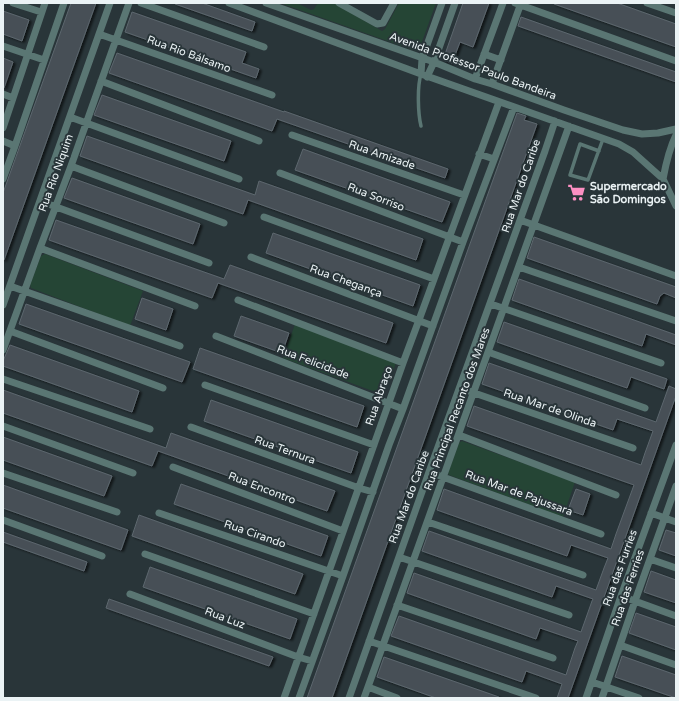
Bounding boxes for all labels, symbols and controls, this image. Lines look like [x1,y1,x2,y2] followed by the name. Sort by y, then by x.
[388,30,558,102] street label: Avenida Professor Paulo Bandeira
[145,33,233,75] street label: Rua Rio Bálsamo
[36,132,76,214] street label: Rua Rio Niquim
[347,138,417,172] street label: Rua Amizade
[499,138,543,234] street label: Rua Mar do Caribe
[346,180,407,214] street label: Rua Sorriso
[590,180,667,207] place label: Supermercado São Domingos
[567,182,587,202] supermarket icon: Supermercado São Domingos
[308,262,384,300] street label: Rua Chegança
[421,326,493,492] street label: Rua Principal Recanto dos Mares
[275,342,351,382] street label: Rua Felicidade
[363,364,395,427] street label: Rua Abraço
[502,386,598,430] street label: Rua Mar de Olinda
[253,433,317,467] street label: Rua Ternura
[386,449,432,545] street label: Rua Mar do Caribe
[463,467,575,519] street label: Rua Mar de Pajussara
[226,469,298,507] street label: Rua Encontro
[222,517,288,551] street label: Rua Cirando
[600,528,640,608] street label: Rua das Furries
[609,548,647,628] street label: Rua das Ferries
[203,604,247,632] street label: Rua Luz

